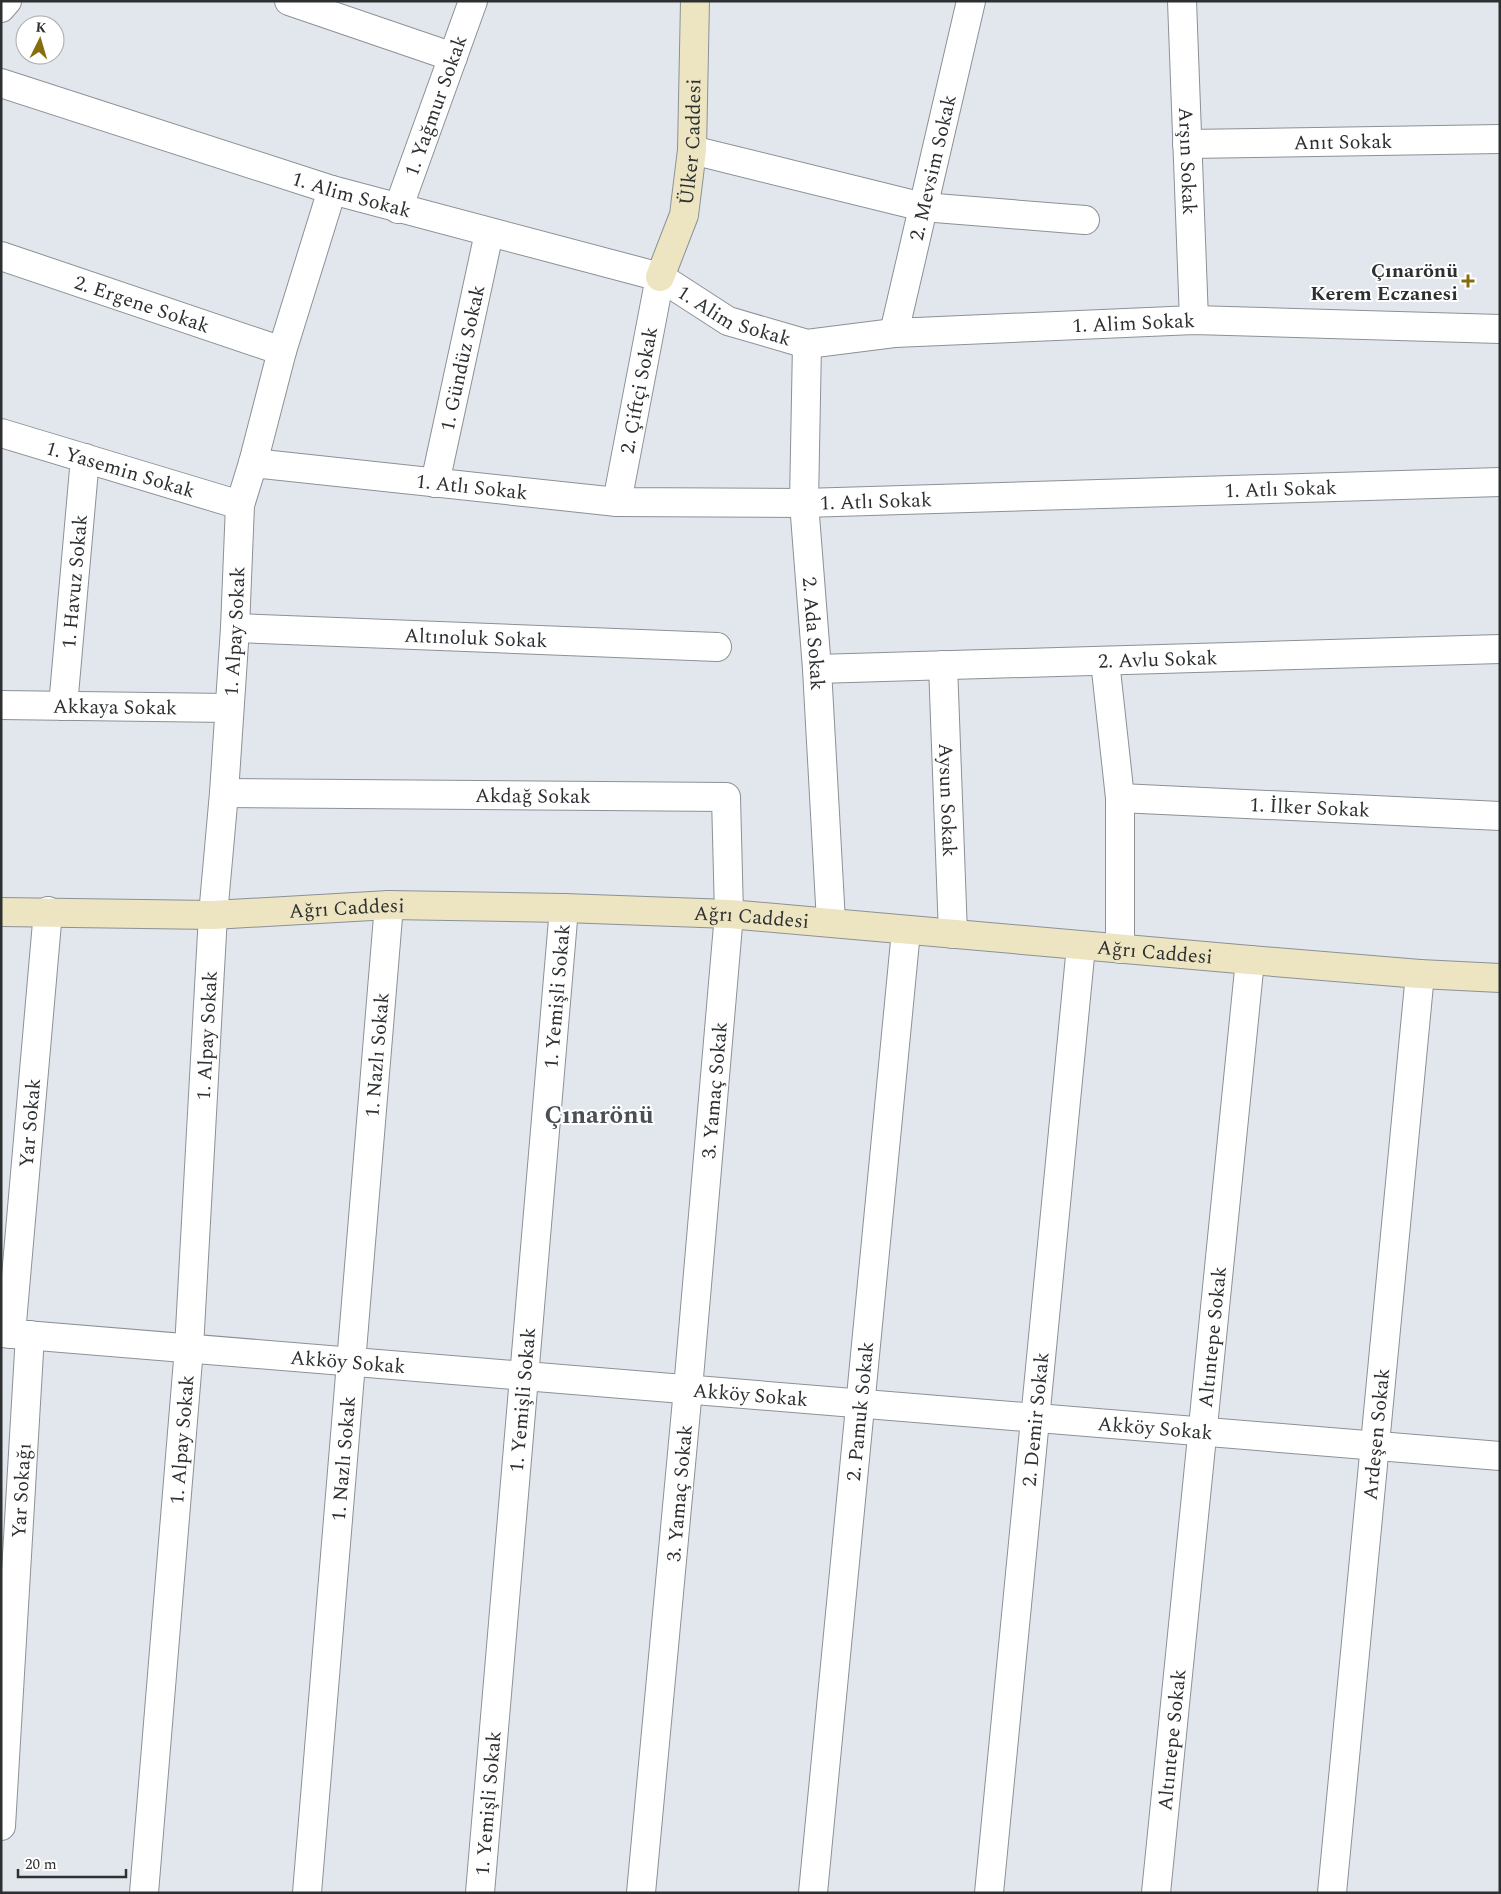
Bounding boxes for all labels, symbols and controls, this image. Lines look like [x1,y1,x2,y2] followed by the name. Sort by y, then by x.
[15,15,65,65] north arrow
[35,17,48,38] text: K
[397,31,476,181] street label: 1. Yağmur Sokak
[671,78,709,207] street label: Ülker Caddesi
[902,92,965,244] street label: 2. Mevsim Sokak
[1170,106,1204,215] street label: Arşın Sokak
[1294,127,1392,158] street label: Anıt Sokak
[288,164,414,226] street label: 1. Alim Sokak
[1310,256,1458,309] place label: Çınarönü Kerem Eczanesi
[70,268,214,342] street label: 2. Ergene Sokak
[1462,275,1474,287] marker: Çınarönü Kerem Eczanesi
[671,278,794,355] street label: 1. Alim Sokak
[433,282,493,434] street label: 1. Gündüz Sokak
[1072,306,1196,341] street label: 1. Alim Sokak
[613,324,666,456] street label: 2. Çiftçi Sokak
[42,433,199,507] street label: 1. Yasemin Sokak
[414,467,529,508] street label: 1. Atlı Sokak
[1224,473,1337,506] street label: 1. Atlı Sokak
[819,485,932,519] street label: 1. Atlı Sokak
[54,513,96,650] street label: 1. Havuz Sokak
[216,566,253,697] street label: 1. Alpay Sokak
[794,576,832,691] street label: 2. Ada Sokak
[404,621,548,656] street label: Altınoluk Sokak
[1098,643,1218,677] street label: 2. Avlu Sokak
[53,692,177,723] street label: Akkaya Sokak
[930,742,964,857] street label: Aysun Sokak
[475,781,591,812] street label: Akdağ Sokak
[1249,790,1371,826] street label: 1. İlker Sokak
[288,891,405,927] street label: Ağrı Caddesi
[693,899,810,937] street label: Ağrı Caddesi
[536,923,579,1070] street label: 1. Yemişli Sokak
[1096,933,1214,973] street label: Ağrı Caddesi
[189,970,226,1101] street label: 1. Alpay Sokak
[357,991,398,1119] street label: 1. Nazlı Sokak
[694,1020,736,1160] street label: 3. Yamaç Sokak
[12,1077,49,1169] street label: Yar Sokak
[545,1097,654,1135] district label: Çınarönü
[1191,1265,1235,1409] street label: Altıntepe Sokak
[502,1326,544,1474] street label: 1. Yemişli Sokak
[839,1340,882,1483] street label: 2. Pamuk Sokak
[289,1343,407,1382] street label: Akköy Sokak
[1015,1351,1057,1488] street label: 2. Demir Sokak
[1356,1367,1398,1502] street label: Ardeşen Sokak
[162,1374,203,1506] street label: 1. Alpay Sokak
[692,1376,809,1415] street label: Akköy Sokak
[324,1395,364,1522] street label: 1. Nazlı Sokak
[1096,1409,1214,1448] street label: Akköy Sokak
[659,1423,701,1563] street label: 3. Yamaç Sokak
[4,1442,40,1539] street label: Yar Sokağı
[1150,1668,1194,1812] street label: Altıntepe Sokak
[468,1730,510,1877] street label: 1. Yemişli Sokak
[18,1846,125,1878] scale bar
[25,1853,57,1876] text: 20 m

